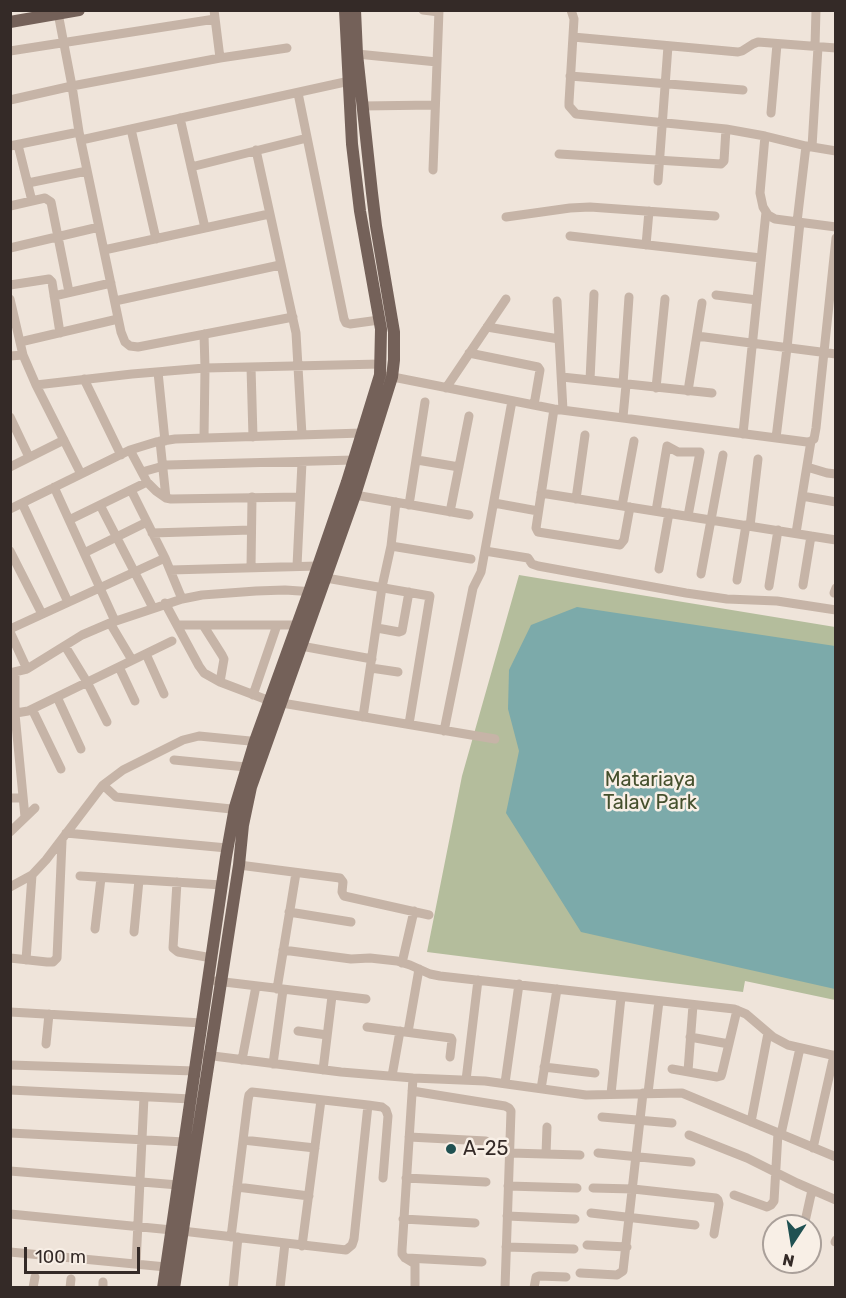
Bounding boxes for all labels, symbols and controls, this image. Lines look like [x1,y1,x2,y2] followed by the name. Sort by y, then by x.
[603,768,697,815] park label: Matariaya Talav Park
[463,1137,508,1161] place label: A-25
[444,1142,458,1156] marker: A-25
[762,1214,822,1274] north arrow
[27,1235,142,1273] scale bar
[35,1246,86,1268] text: 100 m
[781,1250,796,1271] text: N

